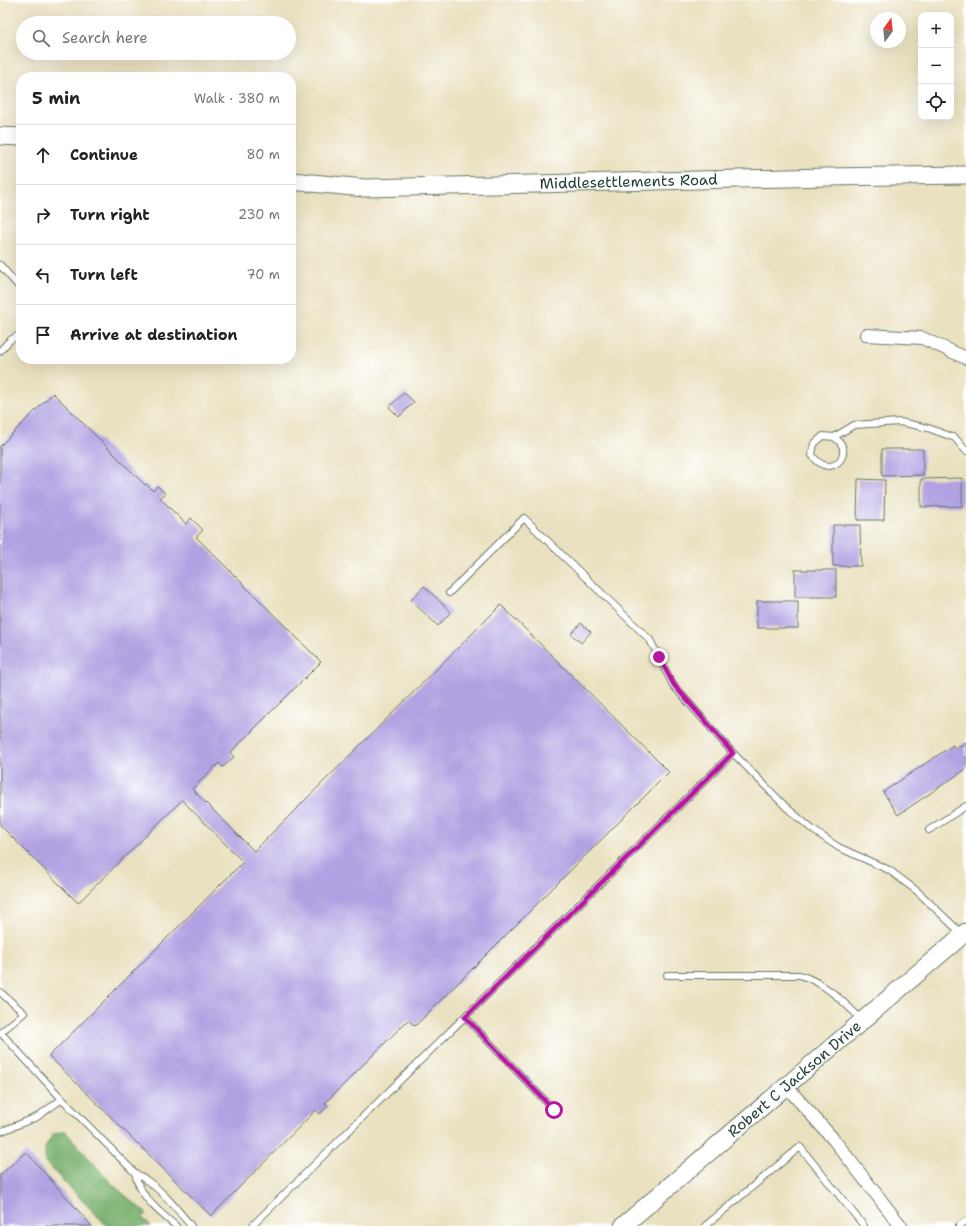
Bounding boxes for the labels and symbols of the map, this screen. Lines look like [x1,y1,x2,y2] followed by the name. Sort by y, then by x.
[870,12,906,48] north arrow
[539,170,718,194] street label: Middlesettlements Road
[650,648,668,666] route end
[724,1016,866,1142] street label: Robert C Jackson Drive
[545,1101,563,1119] route start

